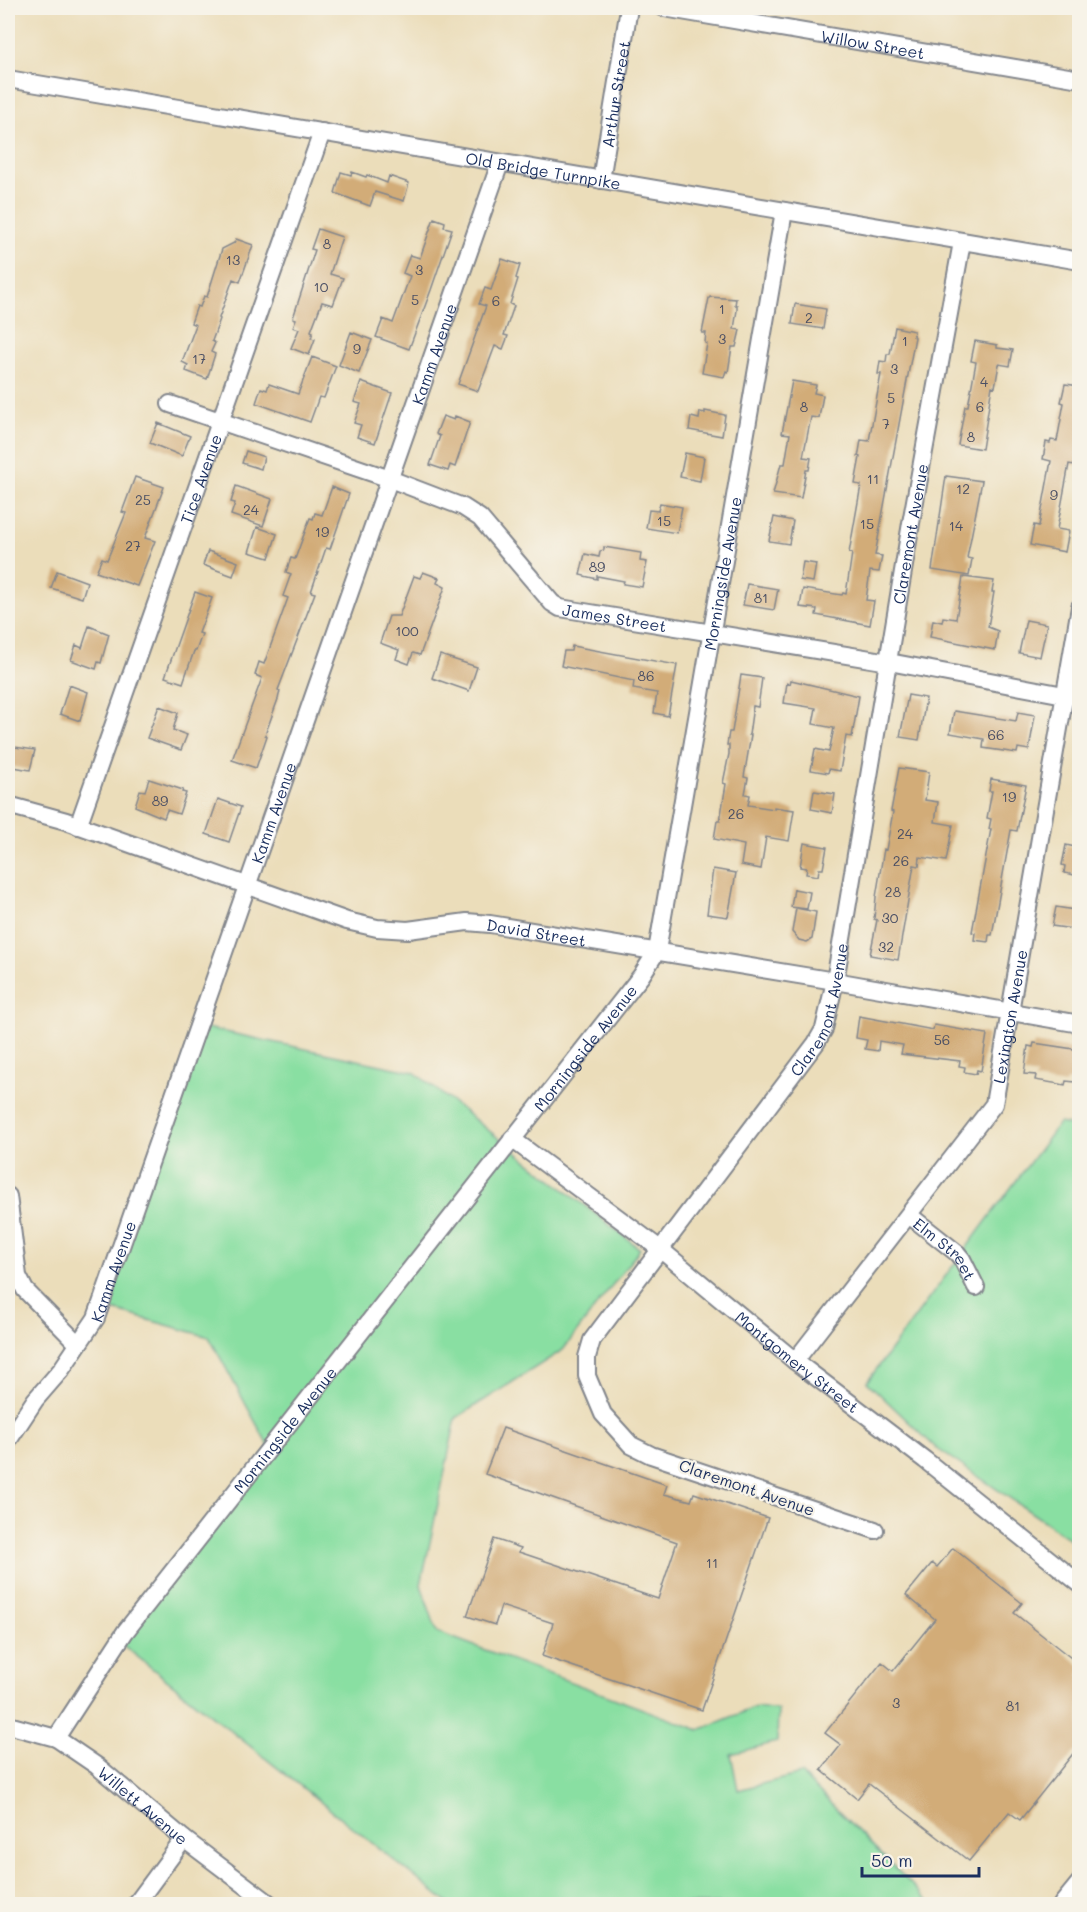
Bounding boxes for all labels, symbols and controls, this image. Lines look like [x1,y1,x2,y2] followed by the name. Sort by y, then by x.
[819,24,927,63] street label: Willow Street
[596,39,634,149] street label: Arthur Street
[464,146,623,193] street label: Old Bridge Turnpike
[323,234,331,253] house number: 8
[226,250,240,269] house number: 13
[415,260,423,279] house number: 3
[314,277,329,296] house number: 10
[411,290,419,309] house number: 5
[492,291,500,310] house number: 6
[719,299,725,318] house number: 1
[406,300,461,407] street label: Kamm Avenue
[805,308,813,327] house number: 2
[718,329,726,348] house number: 3
[902,331,908,350] house number: 1
[353,339,361,358] house number: 9
[192,349,206,368] house number: 17
[890,359,898,378] house number: 3
[980,372,989,391] house number: 4
[887,388,895,407] house number: 5
[800,397,808,416] house number: 8
[976,397,984,416] house number: 6
[882,414,890,433] house number: 7
[967,427,975,446] house number: 8
[175,431,226,527] street label: Tice Avenue
[887,462,932,606] street label: Claremont Avenue
[867,469,879,488] house number: 11
[956,479,970,498] house number: 12
[1050,485,1058,504] house number: 9
[135,490,151,509] house number: 25
[698,495,745,652] street label: Morningside Avenue
[243,500,260,519] house number: 24
[657,511,671,530] house number: 15
[860,514,874,533] house number: 15
[949,516,964,535] house number: 14
[315,522,329,541] house number: 19
[125,536,141,555] house number: 27
[589,557,605,576] house number: 89
[754,588,768,607] house number: 81
[561,598,668,636] street label: James Street
[395,621,419,640] house number: 100
[638,666,654,685] house number: 86
[988,725,1004,744] house number: 66
[245,759,300,866] street label: Kamm Avenue
[1002,787,1016,806] house number: 19
[152,791,168,810] house number: 89
[728,804,744,823] house number: 26
[897,824,914,843] house number: 24
[893,851,909,870] house number: 26
[885,882,901,901] house number: 28
[882,908,899,927] house number: 30
[485,913,588,950] street label: David Street
[878,937,894,956] house number: 32
[785,941,852,1080] street label: Claremont Avenue
[987,948,1031,1085] street label: Lexington Avenue
[528,980,641,1115] street label: Morningside Avenue
[934,1030,950,1049] house number: 56
[910,1212,981,1283] street label: Elm Street
[85,1218,140,1325] street label: Kamm Avenue
[731,1306,864,1417] street label: Montgomery Street
[228,1362,341,1497] street label: Morningside Avenue
[676,1454,818,1520] street label: Claremont Avenue
[706,1553,718,1572] house number: 11
[892,1693,900,1712] house number: 3
[1006,1696,1020,1715] house number: 81
[94,1761,193,1849] street label: Willett Avenue
[862,1840,979,1878] scale bar
[871,1848,913,1872] text: 50 m

